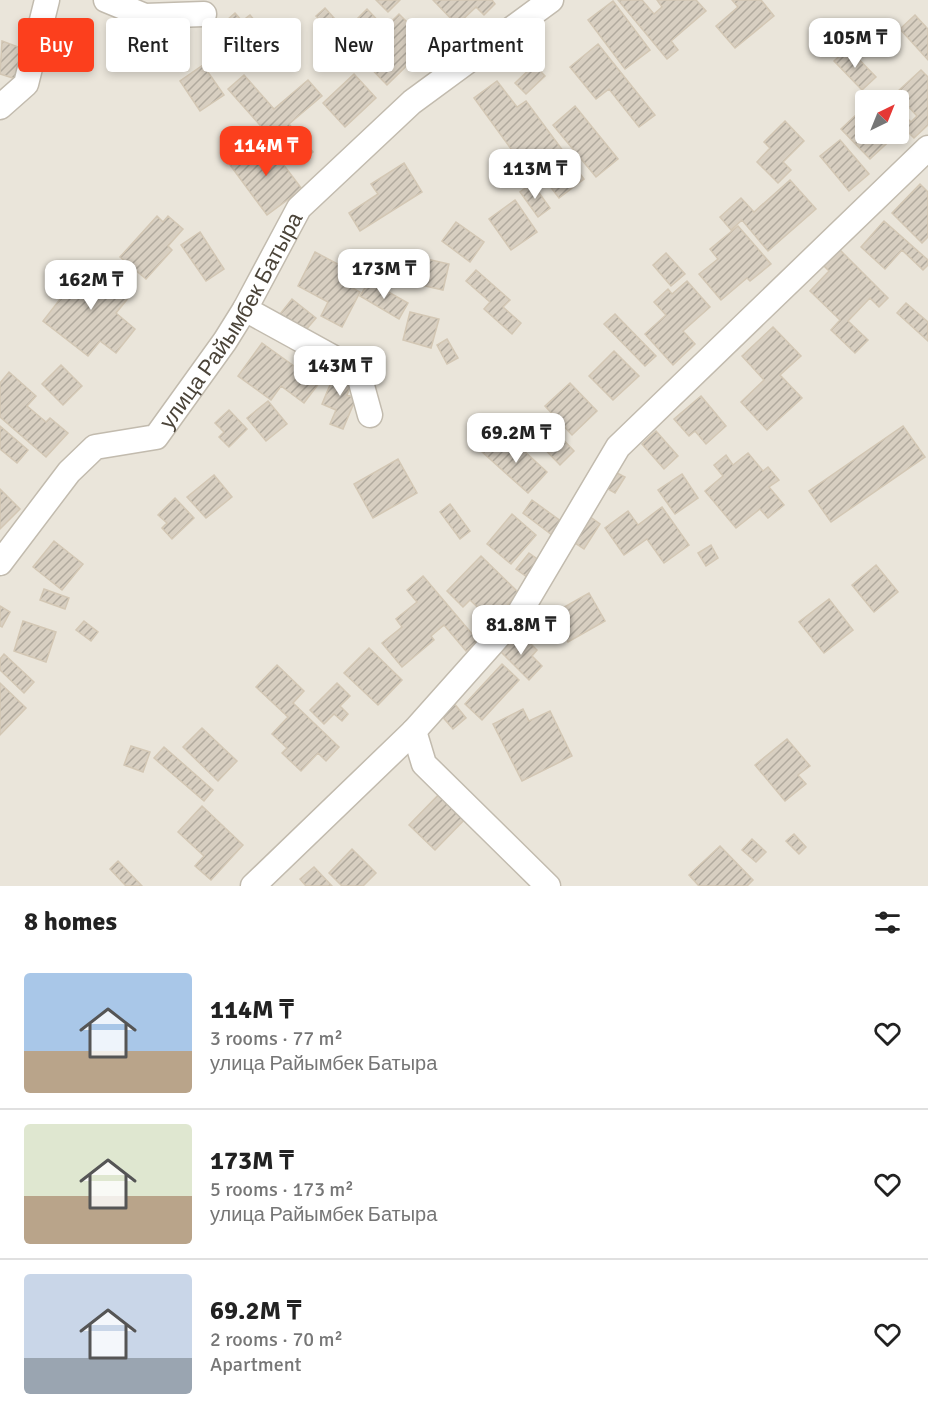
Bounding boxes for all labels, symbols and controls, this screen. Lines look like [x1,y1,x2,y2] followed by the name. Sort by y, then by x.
[18,18,94,72] chip: Buy
[106,18,190,72] chip: Rent
[202,18,301,72] chip: Filters
[313,18,394,72] chip: New
[406,18,545,72] chip: Apartment
[806,18,904,69] pin: 105M ₸
[823,25,887,50] text: 105M ₸
[855,90,909,144] north arrow
[855,90,909,144] map controls
[217,126,315,177] pin: 114M ₸
[234,133,298,158] text: 114M ₸
[486,149,584,200] pin: 113M ₸
[503,156,567,181] text: 113M ₸
[153,207,309,434] street label: улица Райымбек Батыра
[335,249,433,300] pin: 173M ₸
[352,256,416,281] text: 173M ₸
[42,260,140,311] pin: 162M ₸
[59,267,123,292] text: 162M ₸
[291,346,389,397] pin: 143M ₸
[308,353,372,378] text: 143M ₸
[461,413,571,464] pin: 69.2M ₸
[481,420,551,445] text: 69.2M ₸
[466,605,576,656] pin: 81.8M ₸
[486,612,556,637] text: 81.8M ₸
[24,906,117,938] text: 8 homes
[871,906,904,939] icon: filters
[210,994,294,1026] text: 114M ₸
[72,997,144,1069] icon: home
[871,1017,904,1050] icon: heart
[210,1026,343,1051] text: 3 rooms · 77 m²
[210,1051,437,1076] text: улица Райымбек Батыра
[210,1145,294,1177] text: 173M ₸
[72,1148,144,1220] icon: home
[871,1168,904,1201] icon: heart
[210,1177,354,1202] text: 5 rooms · 173 m²
[210,1202,437,1227] text: улица Райымбек Батыра
[210,1295,301,1327] text: 69.2M ₸
[72,1298,144,1370] icon: home
[871,1318,904,1351] icon: heart
[210,1327,343,1352] text: 2 rooms · 70 m²
[210,1352,302,1377] text: Apartment

